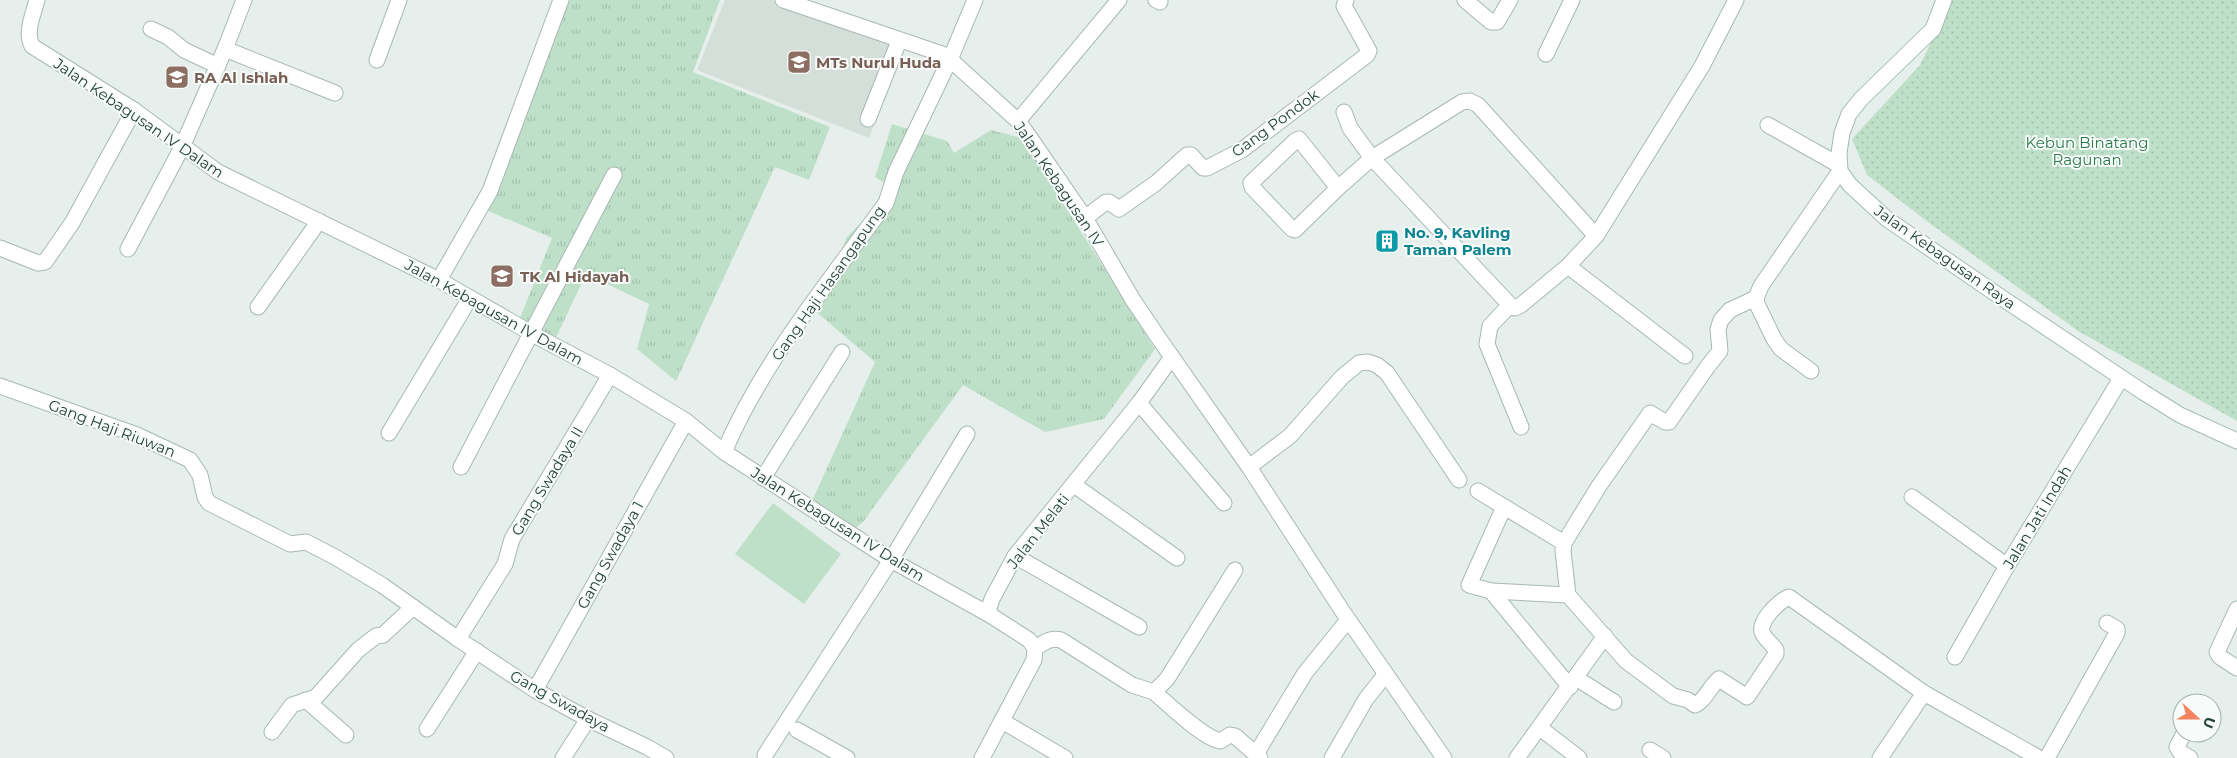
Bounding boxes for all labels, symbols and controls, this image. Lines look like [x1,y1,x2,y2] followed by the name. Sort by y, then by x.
[786,49,812,75] school or university icon: MTs Nurul Huda
[50,53,228,182] street label: Jalan Kebagusan IV Dalam
[816,53,941,72] place label: MTs Nurul Huda
[164,64,190,90] school or university icon: RA Al Ishlah
[194,68,288,87] place label: RA Al Ishlah
[1228,85,1322,161] street label: Gang Pondok
[1009,117,1108,251] street label: Jalan Kebagusan IV
[2025,133,2149,169] park label: Kebun Binatang Ragunan
[1870,200,2019,313] street label: Jalan Kebagusan Raya
[767,202,889,364] street label: Gang Haji Hasangapung
[1404,223,1511,259] place label: No. 9, Kavling Taman Palem
[1374,228,1400,254] building icon: No. 9, Kavling Taman Palem
[401,254,587,369] street label: Jalan Kebagusan IV Dalam
[489,263,515,289] school or university icon: TK Al Hidayah
[520,267,629,286] place label: TK Al Hidayah
[46,395,178,461] street label: Gang Haji Riuwan
[507,423,587,539] street label: Gang Swadaya II
[747,462,928,585] street label: Jalan Kebagusan IV Dalam
[1998,462,2075,573] street label: Jalan Jati Indah
[1002,490,1073,573] street label: Jalan Melati
[573,498,647,612] street label: Gang Swadaya 1
[507,666,613,736] street label: Gang Swadaya
[2172,693,2222,743] north arrow
[2199,714,2220,731] text: U

